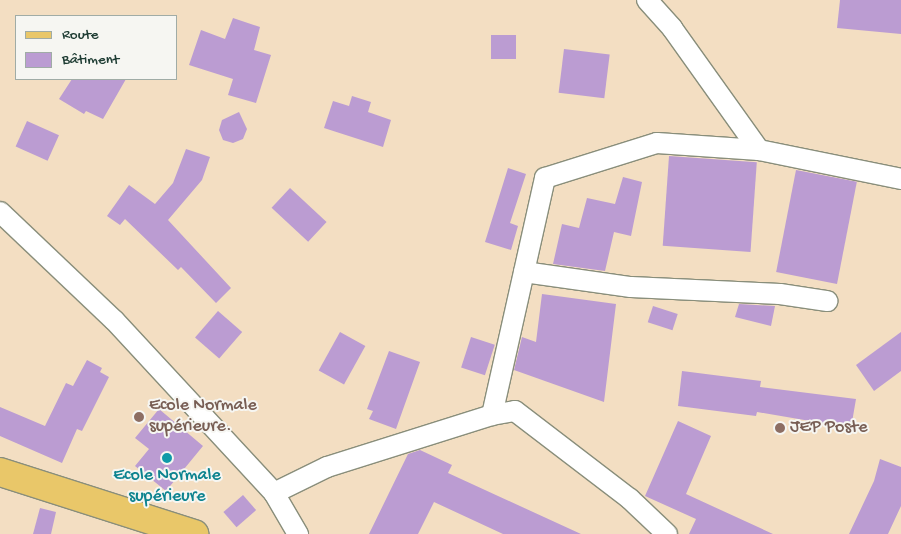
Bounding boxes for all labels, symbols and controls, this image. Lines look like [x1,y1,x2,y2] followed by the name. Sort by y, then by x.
[15,15,178,80] legend
[62,26,99,44] text: Route
[62,51,119,69] text: Bâtiment
[149,396,257,438] place label: Ecole Normale supérieure.
[133,411,145,423] marker: Ecole Normale supérieure.
[790,417,867,439] place label: JEP Poste
[774,422,786,434] marker: JEP Poste
[161,452,173,464] marker: Ecole Normale supérieure
[113,466,221,508] place label: Ecole Normale supérieure

